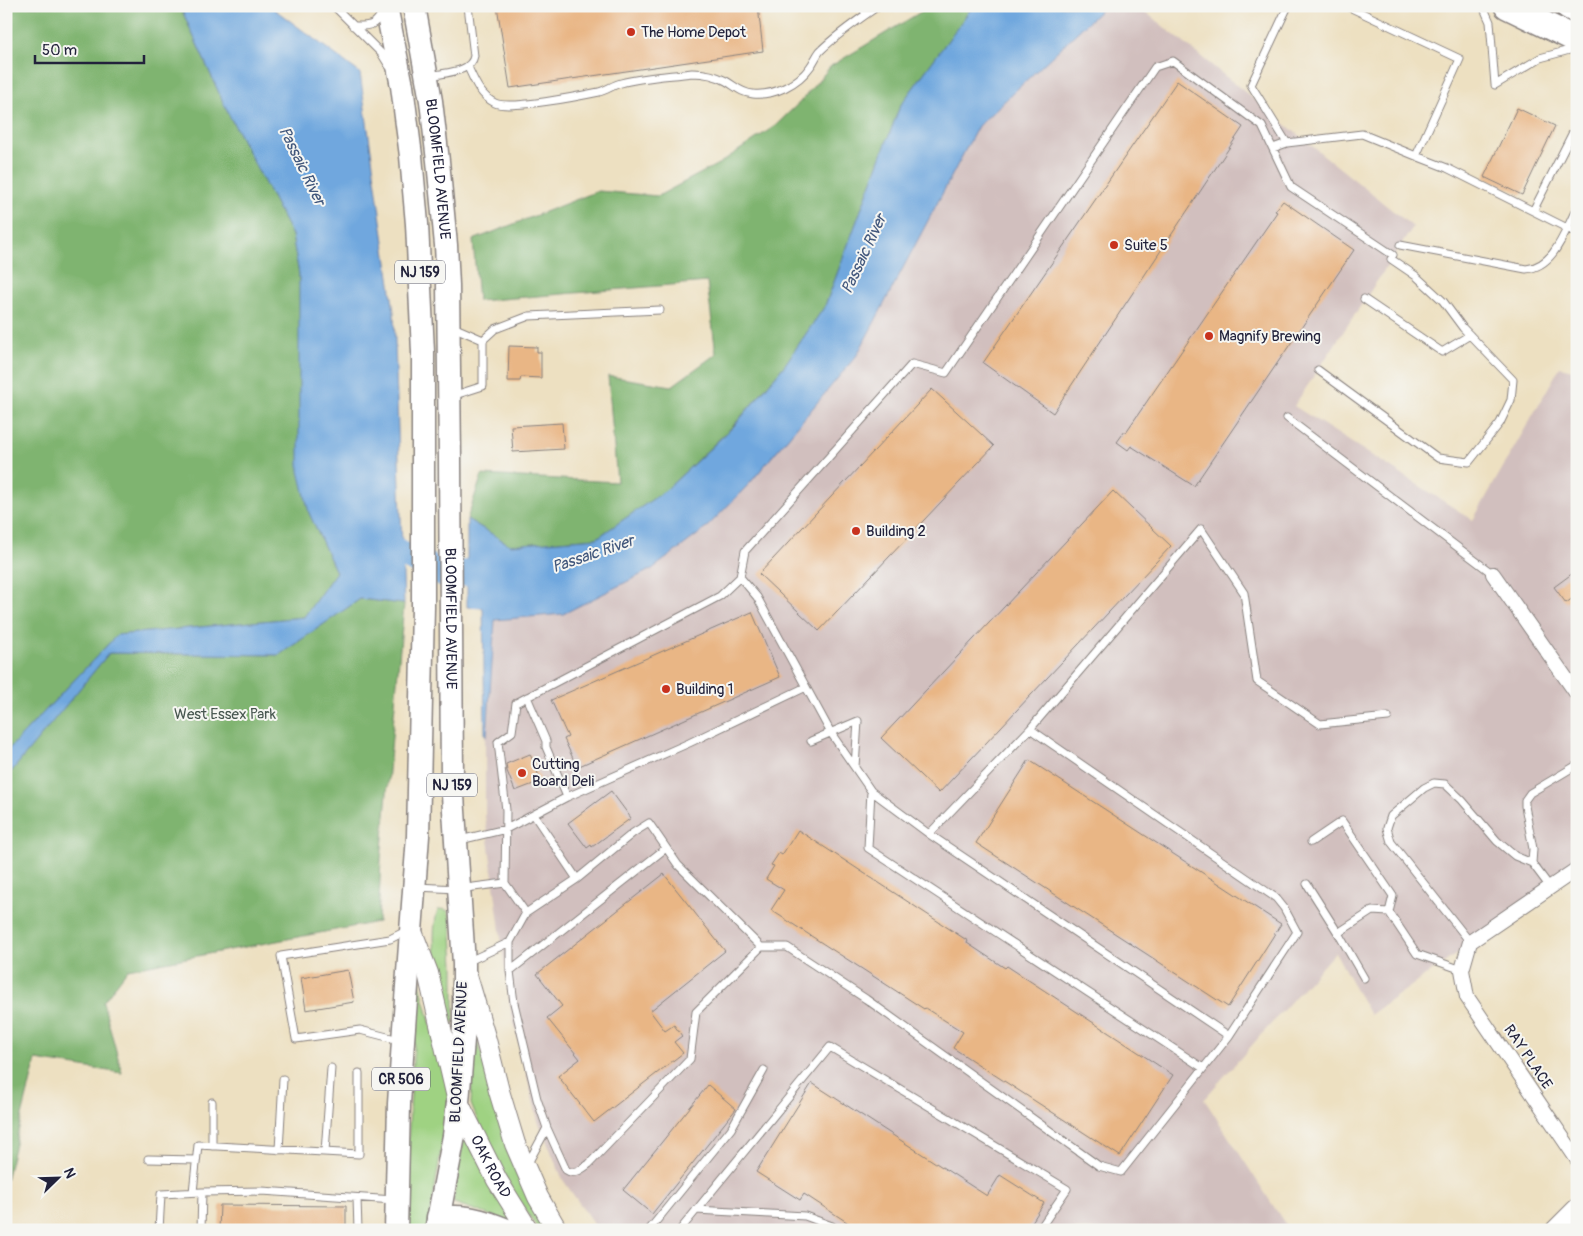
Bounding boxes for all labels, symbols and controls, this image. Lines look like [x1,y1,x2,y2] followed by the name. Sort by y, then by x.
[641,23,747,42] place label: The Home Depot
[625,26,637,38] marker: The Home Depot
[35,32,144,64] scale bar
[42,41,77,60] text: 50 m
[421,97,455,241] street label: BLOOMFIELD AVENUE
[274,123,331,211] water label: Passaic River
[837,209,892,297] water label: Passaic River
[1124,236,1168,255] place label: Suite 5
[1108,239,1120,251] marker: Suite 5
[395,260,445,284] road number: NJ 159
[1219,327,1321,346] place label: Magnify Brewing
[1203,330,1215,342] marker: Magnify Brewing
[866,522,926,541] place label: Building 2
[850,525,862,537] marker: Building 2
[549,530,639,577] water label: Passaic River
[441,548,461,690] street label: BLOOMFIELD AVENUE
[676,680,733,699] place label: Building 1
[660,683,672,695] marker: Building 1
[174,705,277,724] park label: West Essex Park
[532,755,595,791] place label: Cutting Board Deli
[516,767,528,779] marker: Cutting Board Deli
[427,774,477,796] road number: NJ 159
[446,981,472,1123] street label: BLOOMFIELD AVENUE
[1499,1021,1557,1093] street label: RAY PLACE
[372,1068,430,1090] road number: CR 506
[466,1132,515,1202] street label: OAK ROAD
[32,1154,82,1204] north arrow
[60,1165,79,1181] text: N

